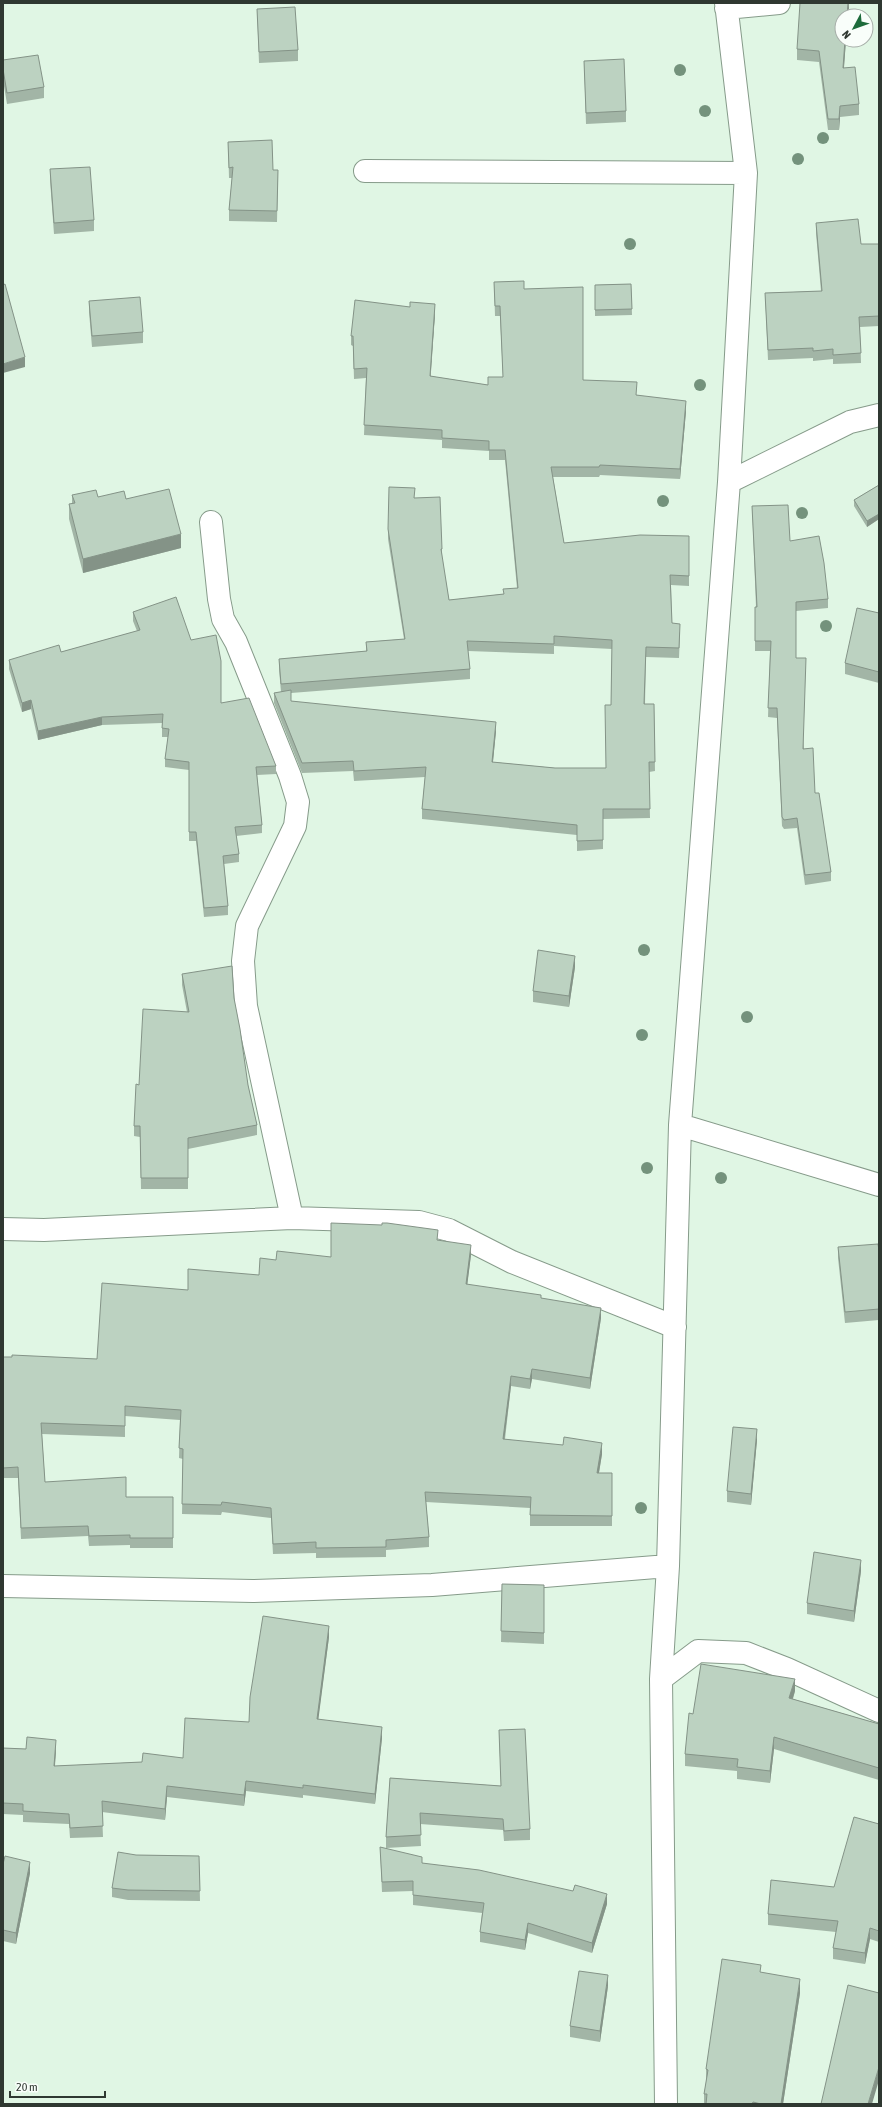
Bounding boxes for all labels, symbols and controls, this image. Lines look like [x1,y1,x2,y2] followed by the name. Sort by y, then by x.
[834,8,874,48] north arrow
[840,28,853,41] text: N
[10,2073,105,2099] scale bar
[16,2080,38,2094] text: 20 m

